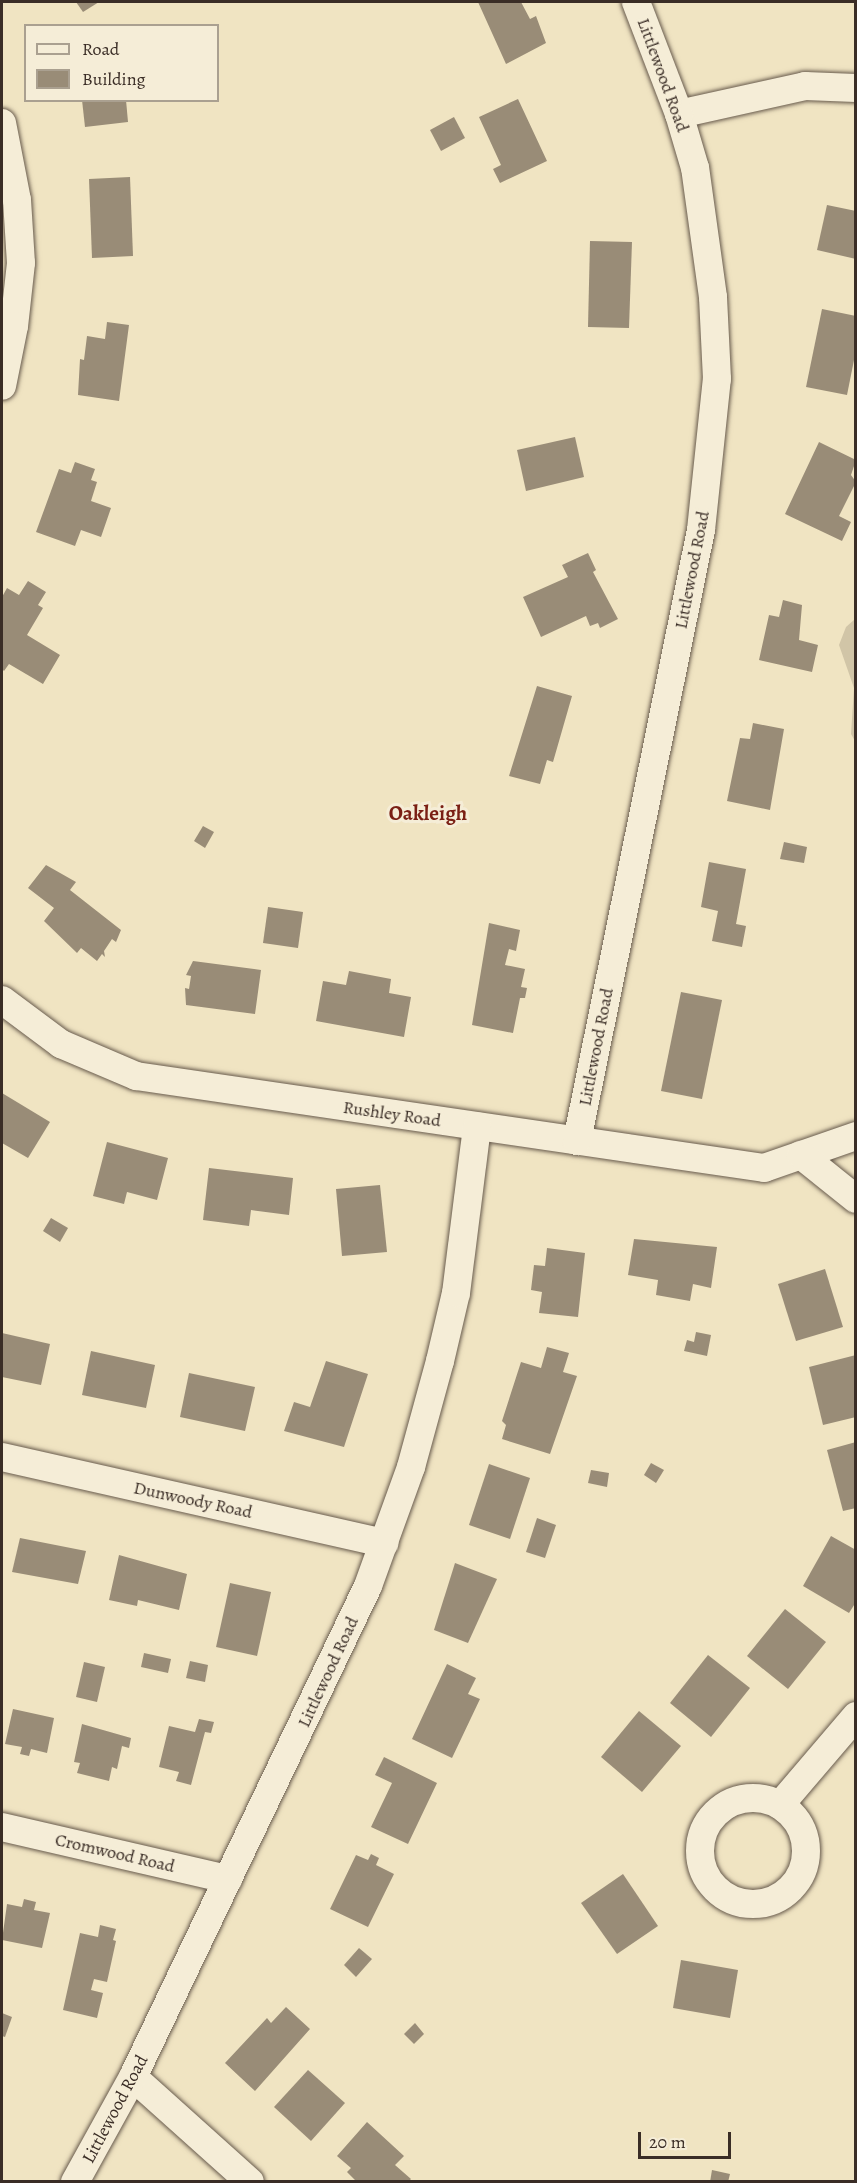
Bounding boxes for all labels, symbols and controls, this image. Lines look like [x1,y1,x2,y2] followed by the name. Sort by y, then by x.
[632,15,694,135] street label: Littlewood Road
[24,24,219,102] legend
[82,37,119,61] text: Road
[82,67,146,91] text: Building
[670,509,714,631] street label: Littlewood Road
[389,800,467,826] district label: Oakleigh
[574,986,618,1108] street label: Littlewood Road
[342,1096,442,1132] street label: Rushley Road
[132,1477,254,1523] street label: Dunwoody Road
[293,1613,363,1731] street label: Littlewood Road
[53,1829,177,1877] street label: Cromwood Road
[77,2051,153,2167] street label: Littlewood Road
[641,2120,734,2158] scale bar
[649,2130,686,2154] text: 20 m

